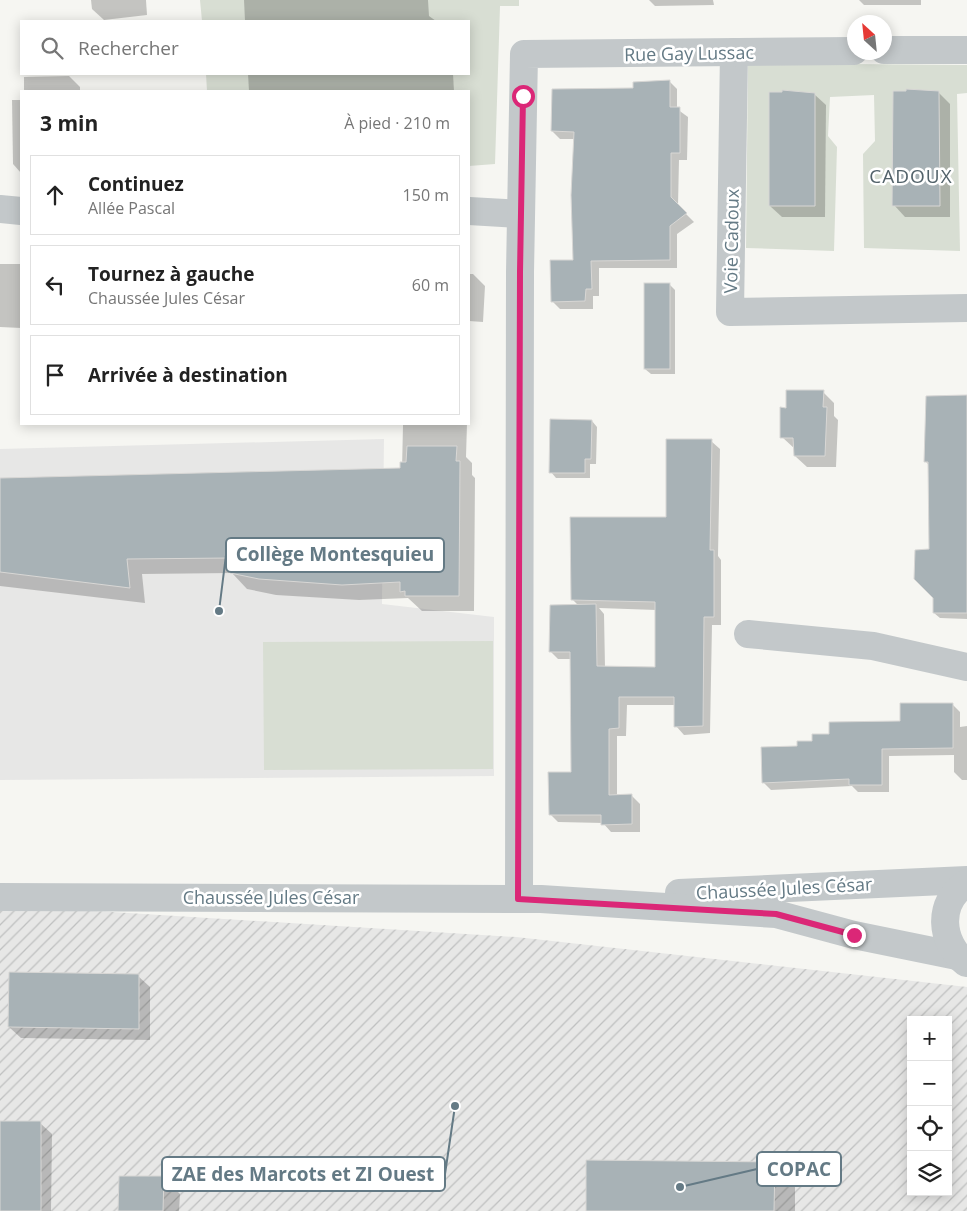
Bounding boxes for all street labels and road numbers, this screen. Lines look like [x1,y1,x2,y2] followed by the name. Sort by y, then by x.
[624,40,755,66] street label: Rue Gay Lussac
[718,188,744,293] street label: Voie Cadoux
[695,871,873,905] street label: Chaussée Jules César
[183,885,360,909] street label: Chaussée Jules César

